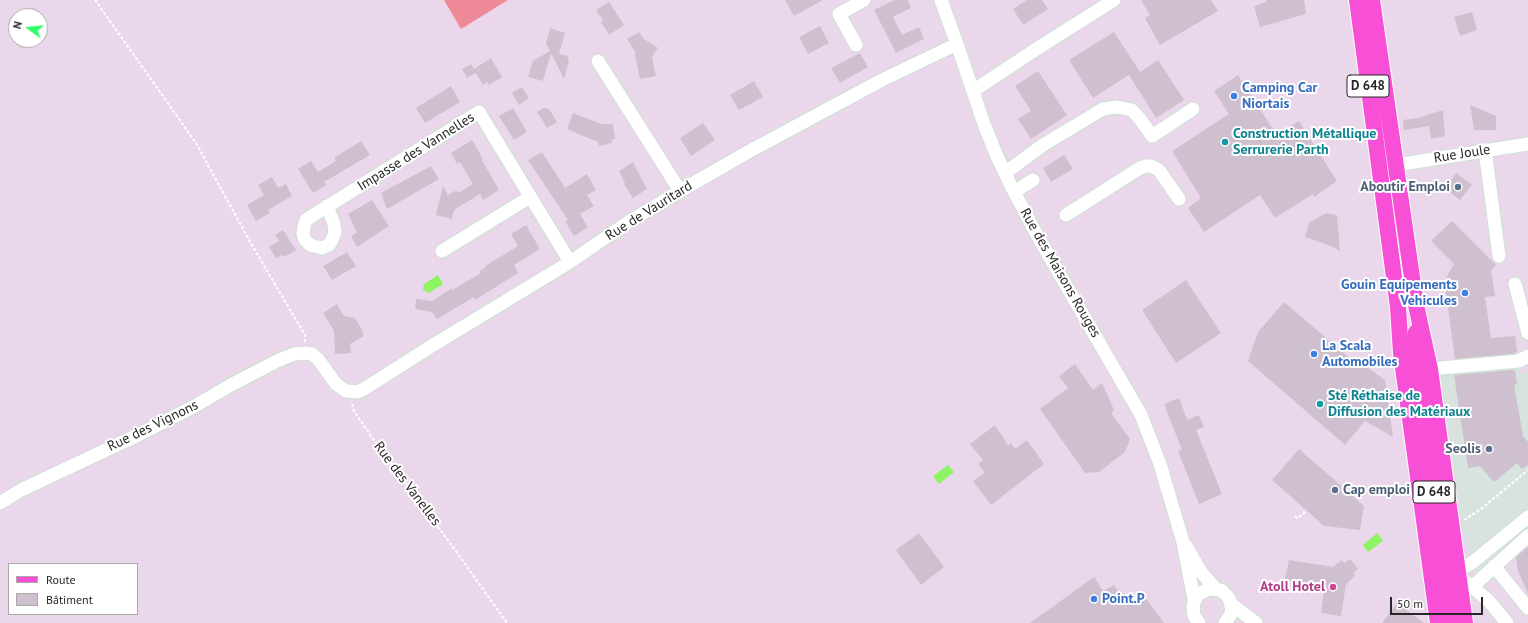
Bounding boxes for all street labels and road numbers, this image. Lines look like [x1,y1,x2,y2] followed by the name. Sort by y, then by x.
[1347,75,1389,97] road number: D 648
[354,109,478,195] street label: Impasse des Vannelles
[1433,141,1491,167] street label: Rue Joule
[602,178,696,244] street label: Rue de Vauritard
[1016,205,1104,341] street label: Rue des Maisons Rouges
[105,397,201,455] street label: Rue des Vignons
[370,439,444,529] street label: Rue des Vanelles
[1413,481,1455,503] road number: D 648

